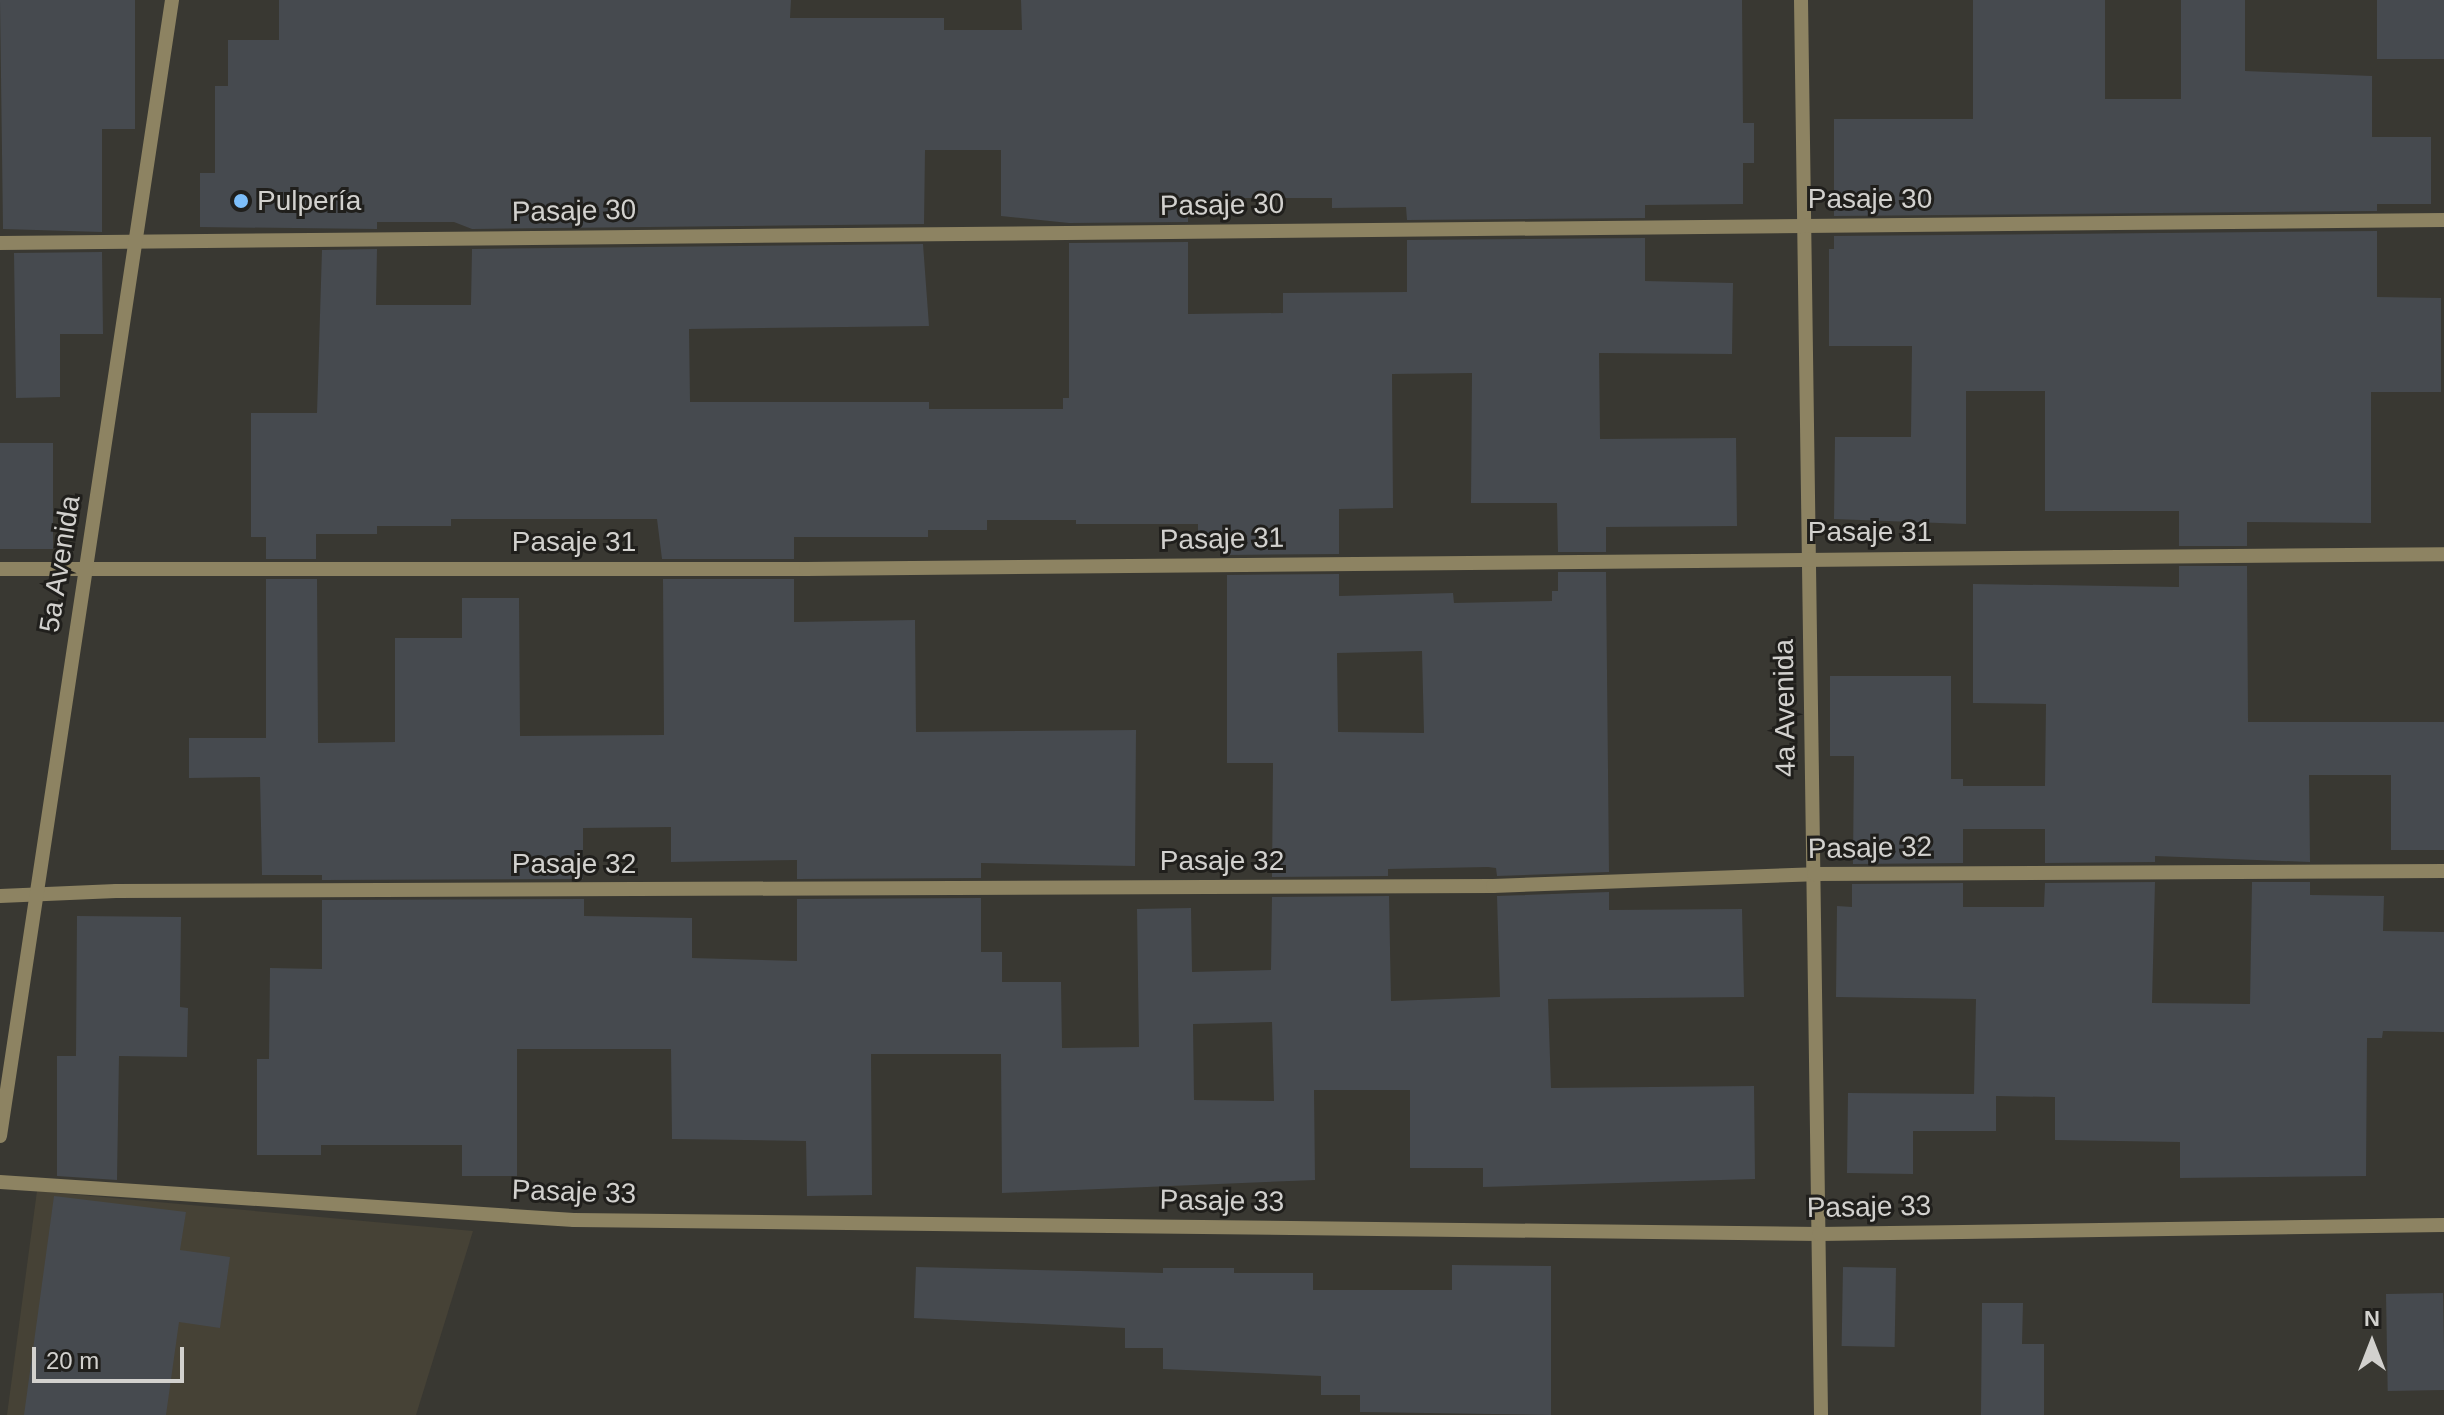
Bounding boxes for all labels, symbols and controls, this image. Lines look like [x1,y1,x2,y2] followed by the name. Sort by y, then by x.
[1808,182,1932,216] street label: Pasaje 30
[257,184,361,218] place label: Pulpería
[1159,187,1285,223] street label: Pasaje 30
[232,192,250,210] marker: Pulpería
[511,193,637,229] street label: Pasaje 30
[32,492,88,636] street label: 5a Avenida
[1808,515,1932,549] street label: Pasaje 31
[1159,521,1285,557] street label: Pasaje 31
[512,525,636,559] street label: Pasaje 31
[1767,638,1803,778] street label: 4a Avenida
[1807,830,1933,866] street label: Pasaje 32
[1160,844,1284,878] street label: Pasaje 32
[512,847,636,881] street label: Pasaje 32
[511,1173,637,1211] street label: Pasaje 33
[1159,1183,1285,1219] street label: Pasaje 33
[1806,1189,1932,1225] street label: Pasaje 33
[2332,1303,2412,1383] north arrow
[2364,1306,2380,1331] text: N
[36,1331,188,1381] scale bar
[46,1347,99,1374] text: 20 m

